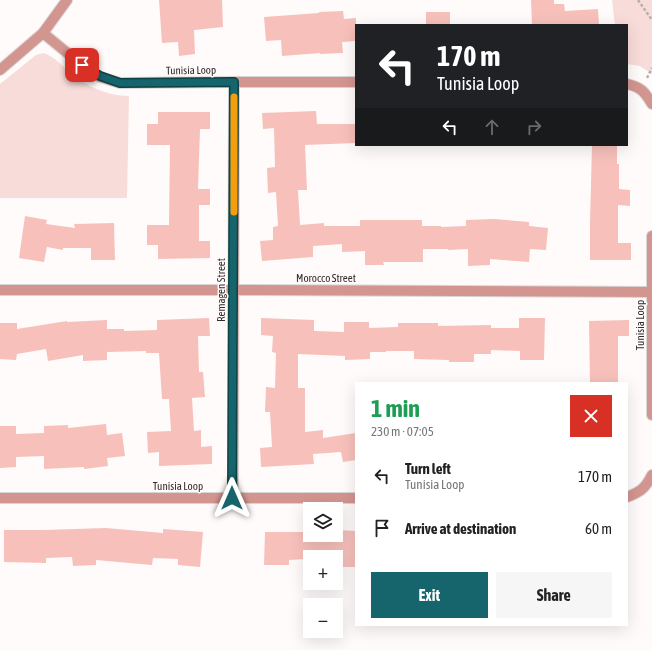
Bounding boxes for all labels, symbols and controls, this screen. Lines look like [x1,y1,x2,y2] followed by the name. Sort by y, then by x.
[371,40,423,92] icon: left
[437,40,500,72] text: 170 m
[65,48,99,82] pin
[71,54,93,76] icon: arrive
[166,64,216,76] street label: Tunisia Loop
[437,73,519,94] text: Tunisia Loop
[439,116,461,138] icon: left
[481,116,503,138] icon: ahead
[523,116,545,138] icon: right
[215,258,227,322] street label: Remagen Street
[296,272,356,284] street label: Morocco Street
[634,300,646,350] street label: Tunisia Loop
[371,395,420,422] text: 1 min
[570,395,612,437] button: close
[371,424,434,439] text: 230 m · 07:05
[405,460,451,477] text: Turn left
[371,465,393,487] icon: left
[578,468,612,485] text: 170 m
[211,477,253,519] position arrow
[405,477,464,492] text: Tunisia Loop
[153,480,203,492] street label: Tunisia Loop
[303,502,343,638] map controls
[303,502,343,542] button: layers
[371,517,393,539] icon: arrive
[405,520,516,537] text: Arrive at destination
[585,520,612,537] text: 60 m
[303,550,343,590] button: +
[371,572,488,618] button: Exit
[496,572,612,618] button: Share
[303,598,343,638] button: −

